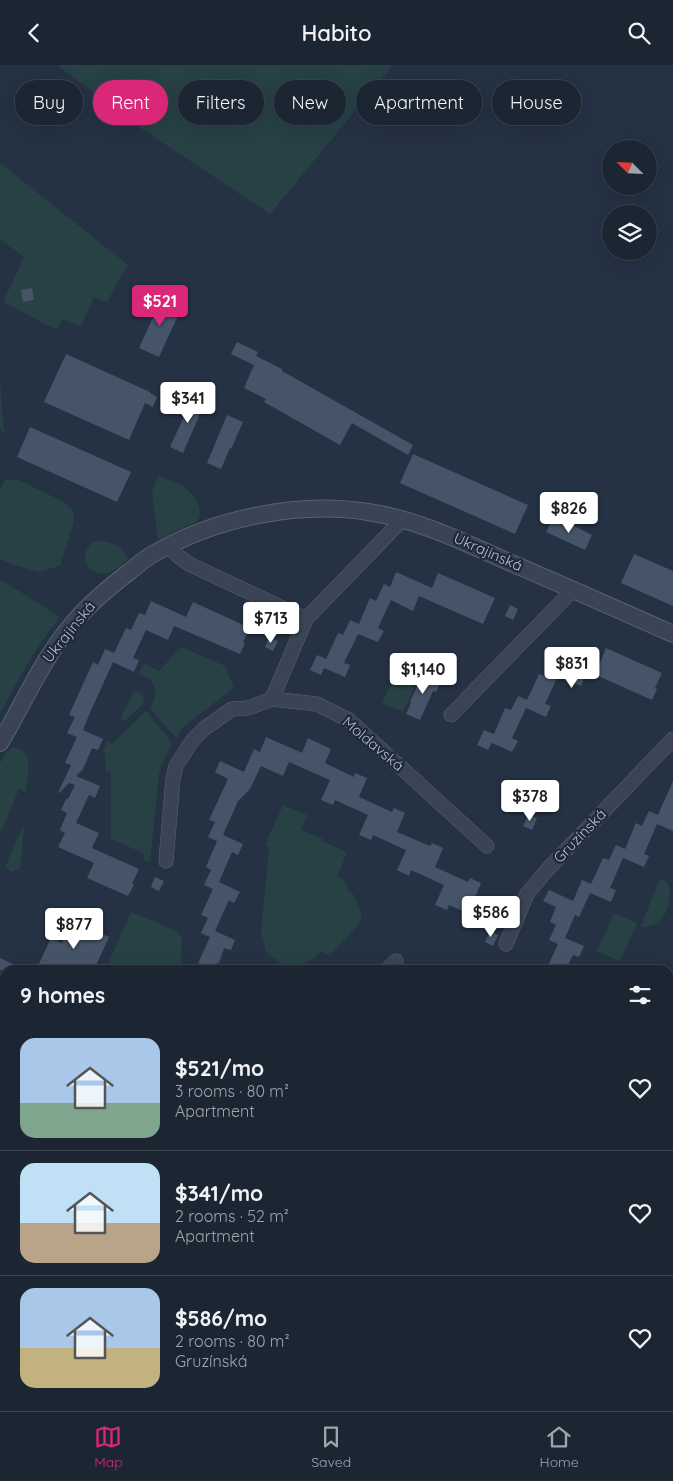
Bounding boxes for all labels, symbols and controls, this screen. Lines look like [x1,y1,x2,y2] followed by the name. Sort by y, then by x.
[20,19,48,47] icon: back
[301,19,372,47] text: Habito
[625,19,653,47] icon: search
[15,80,83,125] chip: Buy
[93,80,168,125] chip: Rent
[178,80,264,125] chip: Filters
[274,80,346,125] chip: New
[356,80,482,125] chip: Apartment
[492,80,581,125] chip: House
[602,140,658,195] north arrow
[602,140,657,260] map controls
[602,205,657,260] button: layers
[130,285,190,327] pin: $521
[143,291,177,311] text: $521
[158,381,218,424] pin: $341
[171,388,205,408] text: $341
[539,491,599,534] pin: $826
[551,498,587,518] text: $826
[451,528,526,575] street label: Ukrajinská
[38,597,99,666] street label: Ukrajinská
[241,601,301,644] pin: $713
[254,608,288,628] text: $713
[542,647,602,689] pin: $831
[382,653,464,695] pin: $1,140
[555,653,589,673] text: $831
[401,659,445,679] text: $1,140
[339,712,408,775] street label: Moldavská
[500,779,560,822] pin: $378
[512,786,548,806] text: $378
[549,805,610,867] street label: Gruzínská
[461,895,521,938] pin: $586
[473,902,509,922] text: $586
[44,907,104,950] pin: $877
[56,914,92,934] text: $877
[626,981,654,1009] icon: filters
[20,982,105,1008] text: 9 homes
[175,1055,264,1081] text: $521/mo
[60,1058,120,1118] icon: home
[626,1074,654,1102] icon: heart
[175,1081,289,1101] text: 3 rooms · 80 m²
[175,1101,255,1121] text: Apartment
[175,1180,263,1206] text: $341/mo
[60,1183,120,1243] icon: home
[626,1199,654,1227] icon: heart
[175,1206,289,1226] text: 2 rooms · 52 m²
[175,1226,255,1246] text: Apartment
[175,1305,267,1331] text: $586/mo
[60,1308,120,1368] icon: home
[626,1324,654,1352] icon: heart
[175,1331,290,1351] text: 2 rooms · 80 m²
[175,1351,247,1371] text: Gruzínská
[94,1423,123,1471] tab: Map
[311,1423,351,1471] tab: Saved
[540,1423,579,1471] tab: Home

